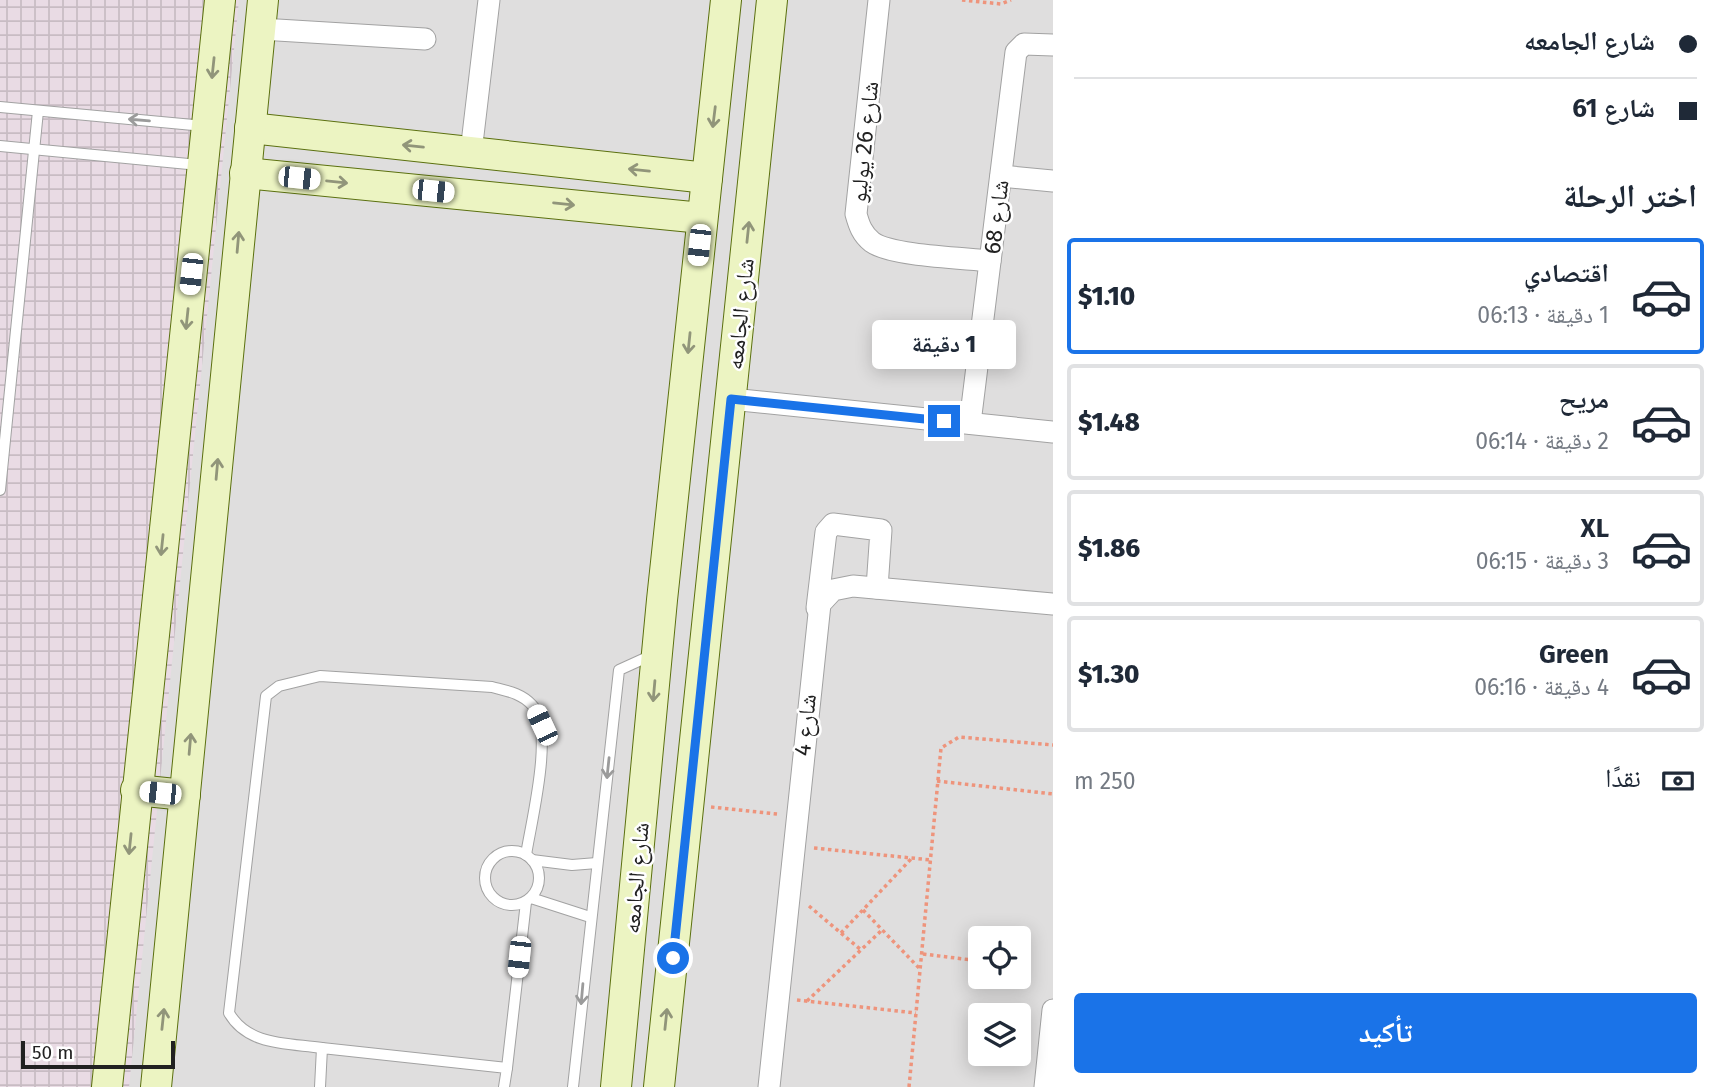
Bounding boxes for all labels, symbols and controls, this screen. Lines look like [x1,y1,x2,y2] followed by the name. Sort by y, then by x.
[1524,26,1655,57] text: شارع الجامعه
[206,56,219,79] one-way arrow
[844,80,885,204] street label: شارع 26 يوليو
[1572,93,1655,124] text: شارع 61
[708,105,721,127] one-way arrow
[128,113,151,126] one-way arrow
[402,139,425,152] one-way arrow
[628,163,651,176] one-way arrow
[278,165,321,191] car
[326,175,348,188] one-way arrow
[1563,177,1697,215] text: اختر الرحلة
[412,178,455,204] car
[978,178,1015,256] street label: شارع 68
[552,198,575,211] one-way arrow
[742,222,755,244] one-way arrow
[687,223,712,267] car
[232,231,245,254] one-way arrow
[179,252,204,296] car
[720,257,761,371] street label: شارع الجامعه
[1524,258,1609,289] text: اقتصادي
[1630,265,1693,328] icon: car
[1078,281,1135,312] text: $1.10
[1477,301,1609,329] text: 1 دقيقة · 06:13
[180,307,193,329] one-way arrow
[872,320,1016,368] callout: 1 دقيقة
[912,330,976,358] text: 1 دقيقة
[683,331,696,354] one-way arrow
[1559,384,1609,415] text: مريح
[1630,391,1693,454] icon: car
[928,405,960,437] route end
[1078,407,1140,438] text: $1.48
[1475,427,1609,455] text: 2 دقيقة · 06:14
[211,458,224,480] one-way arrow
[1581,513,1609,544] text: XL
[1630,517,1693,580] icon: car
[155,533,168,556] one-way arrow
[1078,533,1140,564] text: $1.86
[1476,547,1609,575] text: 3 دقيقة · 06:15
[1539,639,1609,670] text: Green
[1630,643,1693,706] icon: car
[1078,659,1140,690] text: $1.30
[1474,673,1609,701] text: 4 دقيقة · 06:16
[647,679,660,702] one-way arrow
[788,693,823,757] street label: شارع 4
[524,702,561,748] car
[184,733,197,756] one-way arrow
[601,757,614,779] one-way arrow
[1659,762,1697,800] icon: cash
[1605,763,1641,794] text: نقدًا
[1074,767,1136,795] text: 250 m
[139,780,182,806] car
[617,821,656,935] street label: شارع الجامعه
[124,832,137,855] one-way arrow
[968,926,1031,1066] map controls
[968,926,1031,989] button: locate
[507,935,532,979] car
[657,942,689,974] route start
[575,983,588,1005] one-way arrow
[1074,993,1697,1073] button: تأكيد
[968,1003,1031,1066] button: layers
[157,1008,170,1031] one-way arrow
[660,1008,673,1031] one-way arrow
[21,1038,175,1070] scale bar
[32,1041,73,1064] text: 50 m

